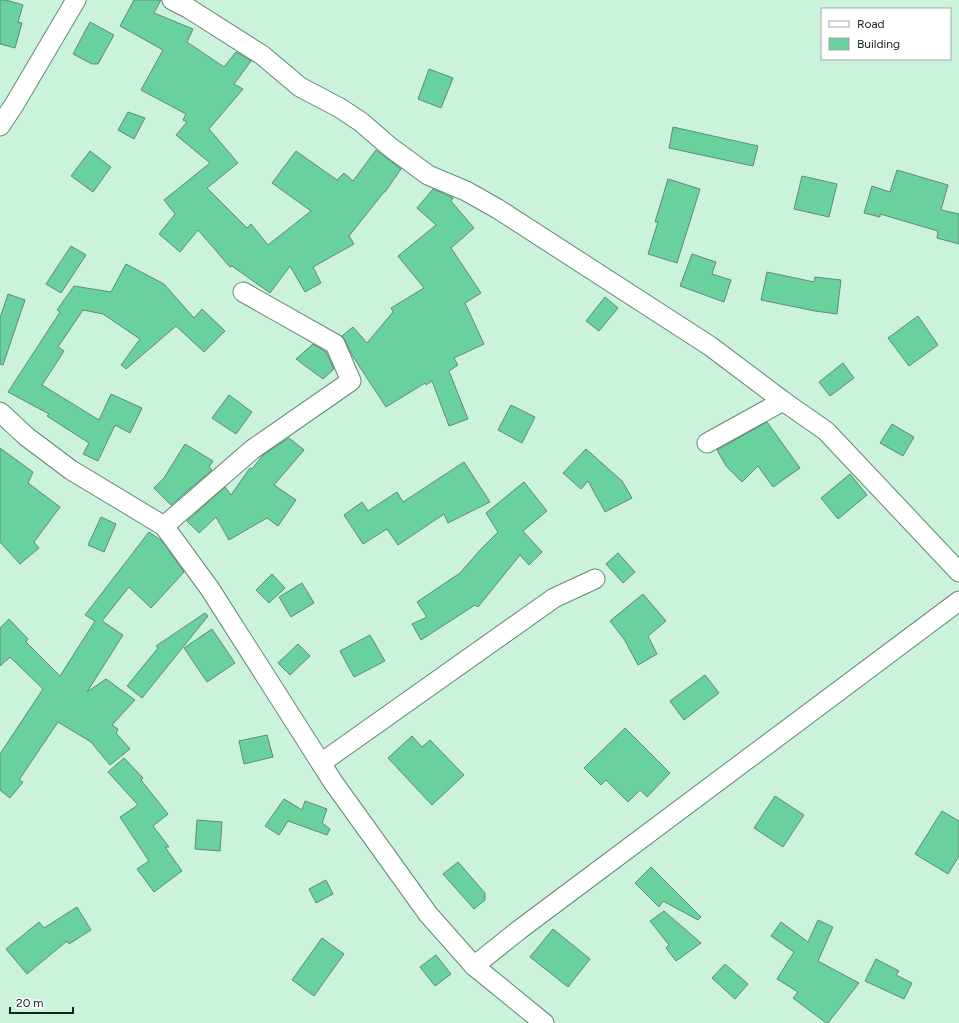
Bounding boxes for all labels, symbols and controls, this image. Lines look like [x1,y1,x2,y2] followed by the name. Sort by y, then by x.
[821,8,951,60] legend
[857,17,885,31] text: Road
[857,37,900,51] text: Building
[10,989,73,1015] scale bar
[16,996,44,1010] text: 20 m

